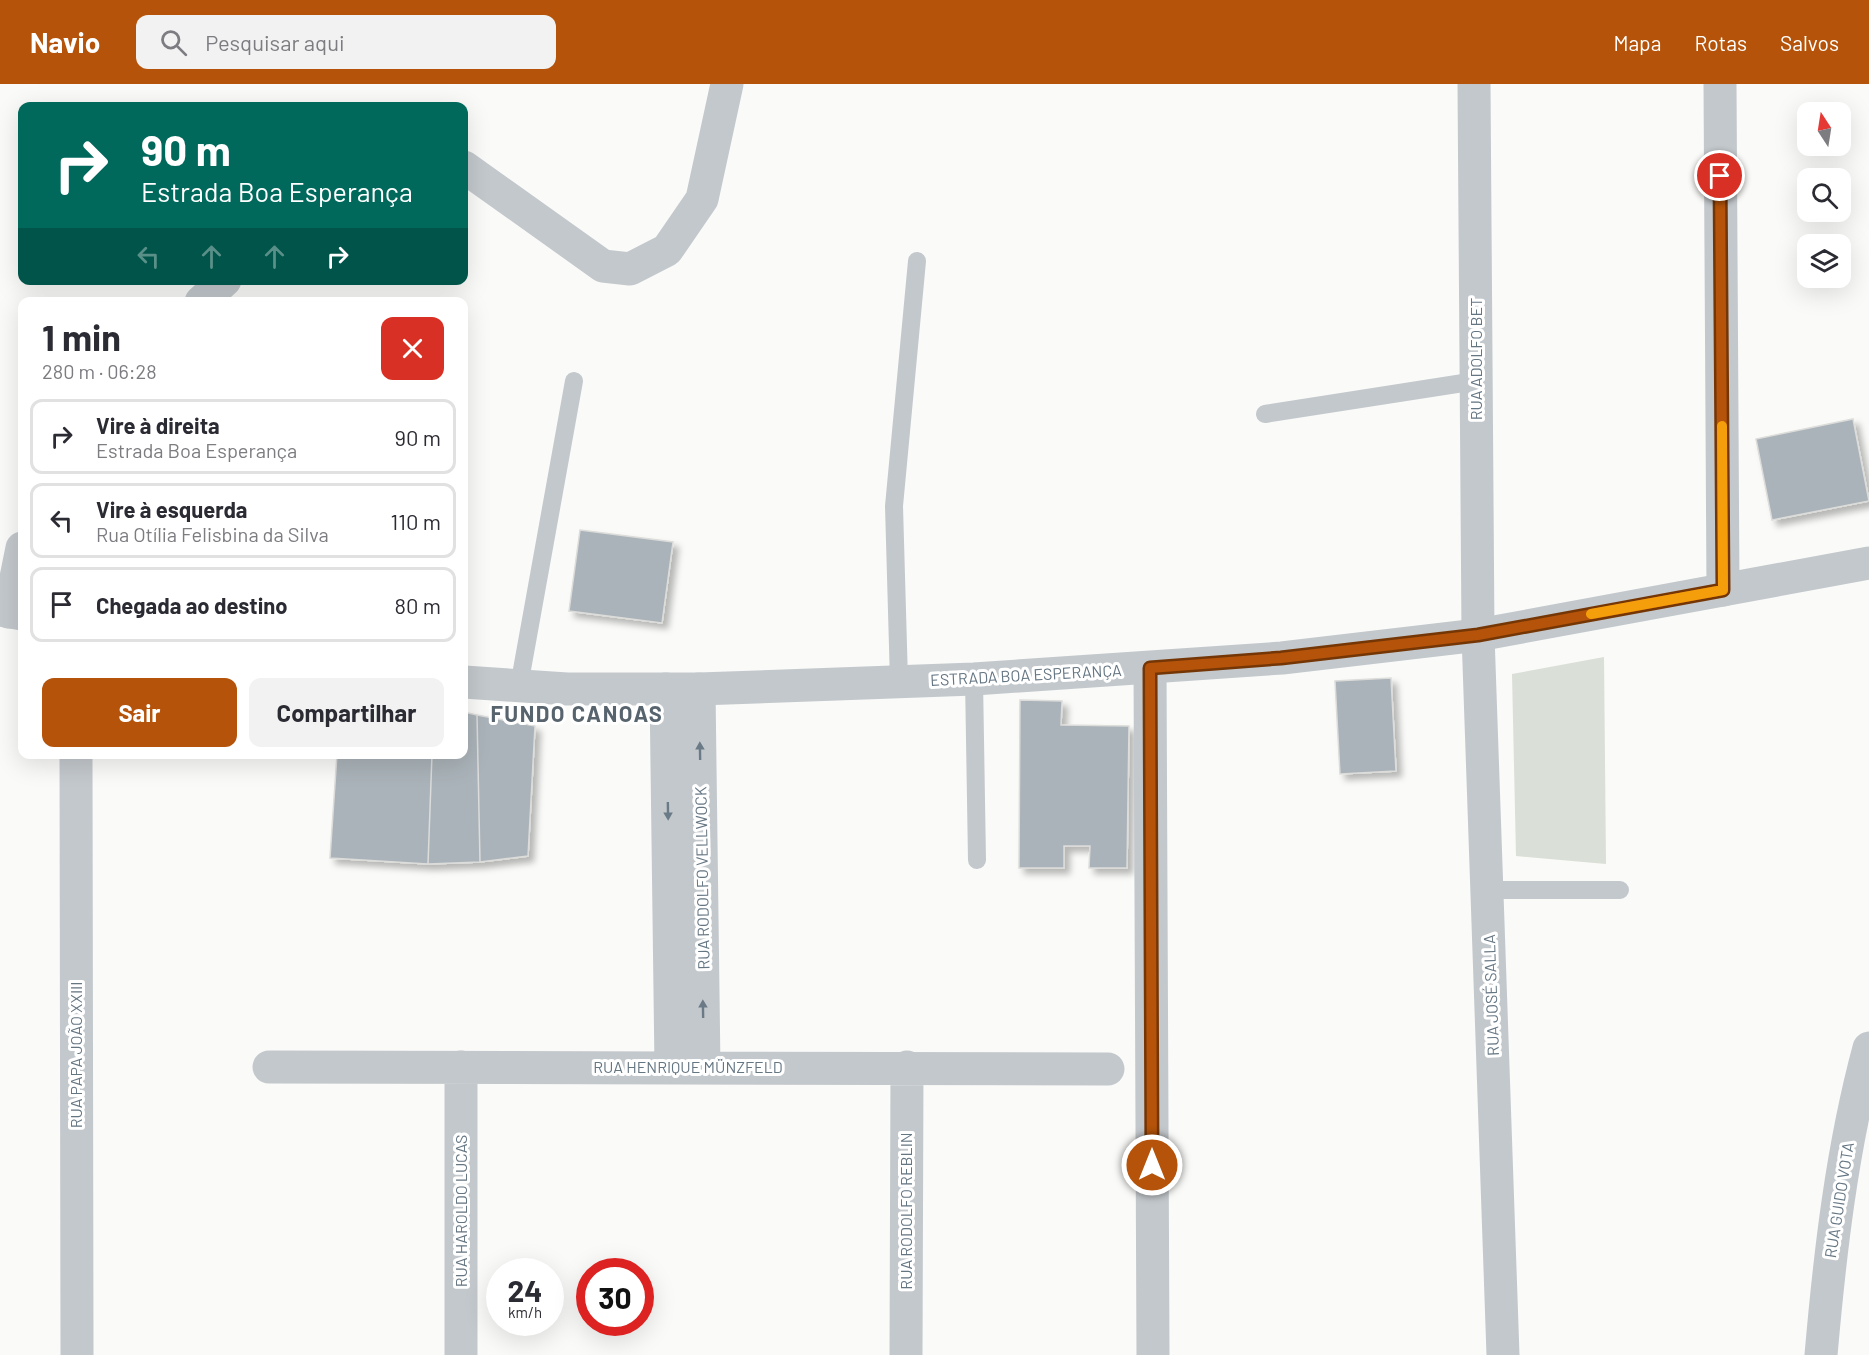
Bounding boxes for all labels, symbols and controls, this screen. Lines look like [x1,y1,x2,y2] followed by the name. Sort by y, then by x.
[136,15,556,69] search box
[30,25,100,59] text: Navio
[157,26,190,59] icon: search
[205,29,345,55] text: Pesquisar aqui
[1613,30,1661,55] text: Mapa
[1694,30,1747,55] text: Rotas
[1780,30,1839,55] text: Salvos
[1797,102,1851,156] north arrow
[1797,102,1851,288] map controls
[141,124,231,174] text: 90 m
[42,126,120,204] icon: right
[1694,150,1745,201] pin
[1703,159,1736,192] icon: arrive
[1797,168,1851,222] button: search
[141,175,413,207] text: Estrada Boa Esperança
[1797,234,1851,288] button: layers
[132,240,165,273] icon: left
[195,240,228,273] icon: ahead
[258,240,291,273] icon: ahead
[321,240,354,273] icon: right
[1466,298,1485,420] street label: RUA ADOLFO BET
[42,315,121,358] text: 1 min
[381,317,444,380] button: close
[42,359,157,383] text: 280 m · 06:28
[96,412,220,438] text: Vire à direita
[45,420,78,453] icon: right
[395,424,441,450] text: 90 m
[96,438,297,462] text: Estrada Boa Esperança
[96,496,247,522] text: Vire à esquerda
[45,504,78,537] icon: left
[391,508,441,534] text: 110 m
[96,522,329,546] text: Rua Otília Felisbina da Silva
[45,588,78,621] icon: arrive
[96,592,287,618] text: Chegada ao destino
[395,592,441,618] text: 80 m
[930,660,1122,689] street label: ESTRADA BOA ESPERANÇA
[42,678,237,747] button: Sair
[249,678,444,747] button: Compartilhar
[491,700,663,726] district label: FUNDO CANOAS
[695,742,705,761] one-way arrow
[690,786,713,970] street label: RUA RODOLFO VELLWOCK
[663,801,673,820] one-way arrow
[1479,934,1502,1056] street label: RUA JOSÉ SALLA
[66,982,85,1128] street label: RUA PAPA JOÃO XXIII
[698,1000,708,1019] one-way arrow
[593,1057,783,1076] street label: RUA HENRIQUE MÜNZFELD
[896,1132,915,1290] street label: RUA RODOLFO REBLIN
[1120,1133,1184,1197] position arrow
[451,1135,470,1287] street label: RUA HAROLDO LUCAS
[1820,1140,1857,1259] street label: RUA GUIDO VOTA
[576,1258,654,1336] speed limit sign: 30
[508,1272,542,1308] text: 24
[508,1303,542,1321] text: km/h

